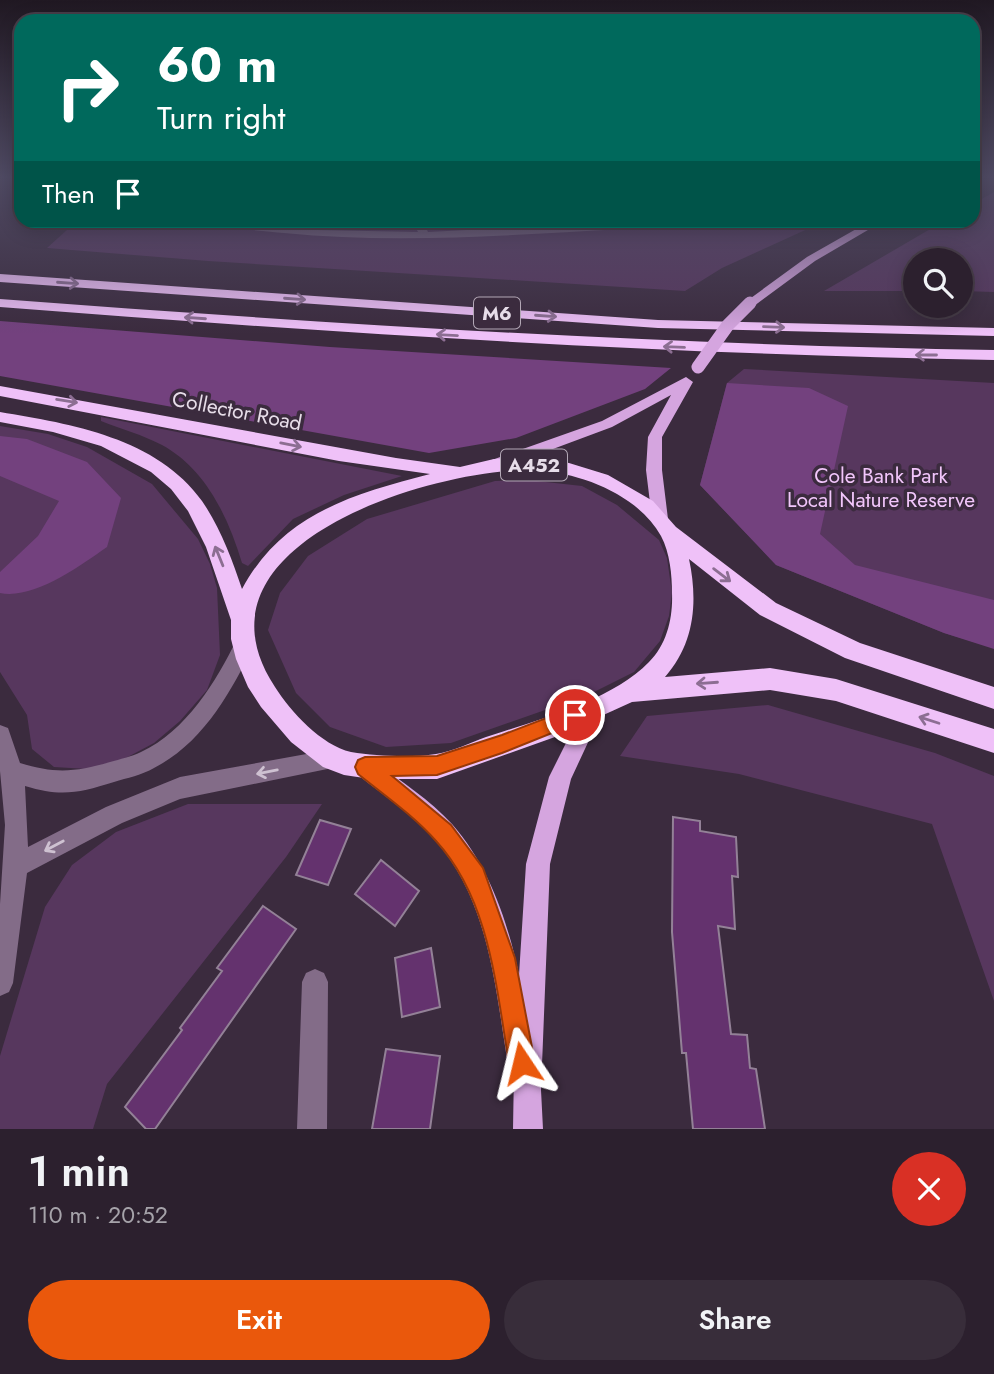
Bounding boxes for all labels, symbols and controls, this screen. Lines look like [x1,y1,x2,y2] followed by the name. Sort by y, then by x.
[157,30,277,100] text: 60 m
[42,42,133,133] icon: right
[157,95,286,141] text: Turn right
[42,175,95,213] text: Then
[109,175,147,213] icon: arrive
[903,248,973,318] map controls
[903,248,973,318] button: search
[56,277,79,290] one-way arrow
[283,293,306,306] one-way arrow
[474,298,520,328] road number: M6
[535,310,558,323] one-way arrow
[184,311,207,324] one-way arrow
[762,321,785,334] one-way arrow
[435,328,458,341] one-way arrow
[663,340,686,354] one-way arrow
[915,348,938,361] one-way arrow
[170,384,304,438] street label: Collector Road
[56,395,78,408] one-way arrow
[279,438,302,452] one-way arrow
[501,450,567,480] road number: A452
[787,461,975,515] park label: Cole Bank Park Local Nature Reserve
[212,546,225,567] one-way arrow
[712,568,731,582] one-way arrow
[696,677,719,690] one-way arrow
[545,685,605,745] pin
[556,696,594,734] icon: arrive
[918,713,940,726] one-way arrow
[256,766,279,779] one-way arrow
[44,840,65,854] one-way arrow
[485,1026,559,1100] position arrow
[28,1141,130,1202] text: 1 min
[892,1152,966,1226] button: close
[28,1198,168,1232] text: 110 m · 20:52
[28,1280,490,1360] button: Exit
[504,1280,966,1360] button: Share

